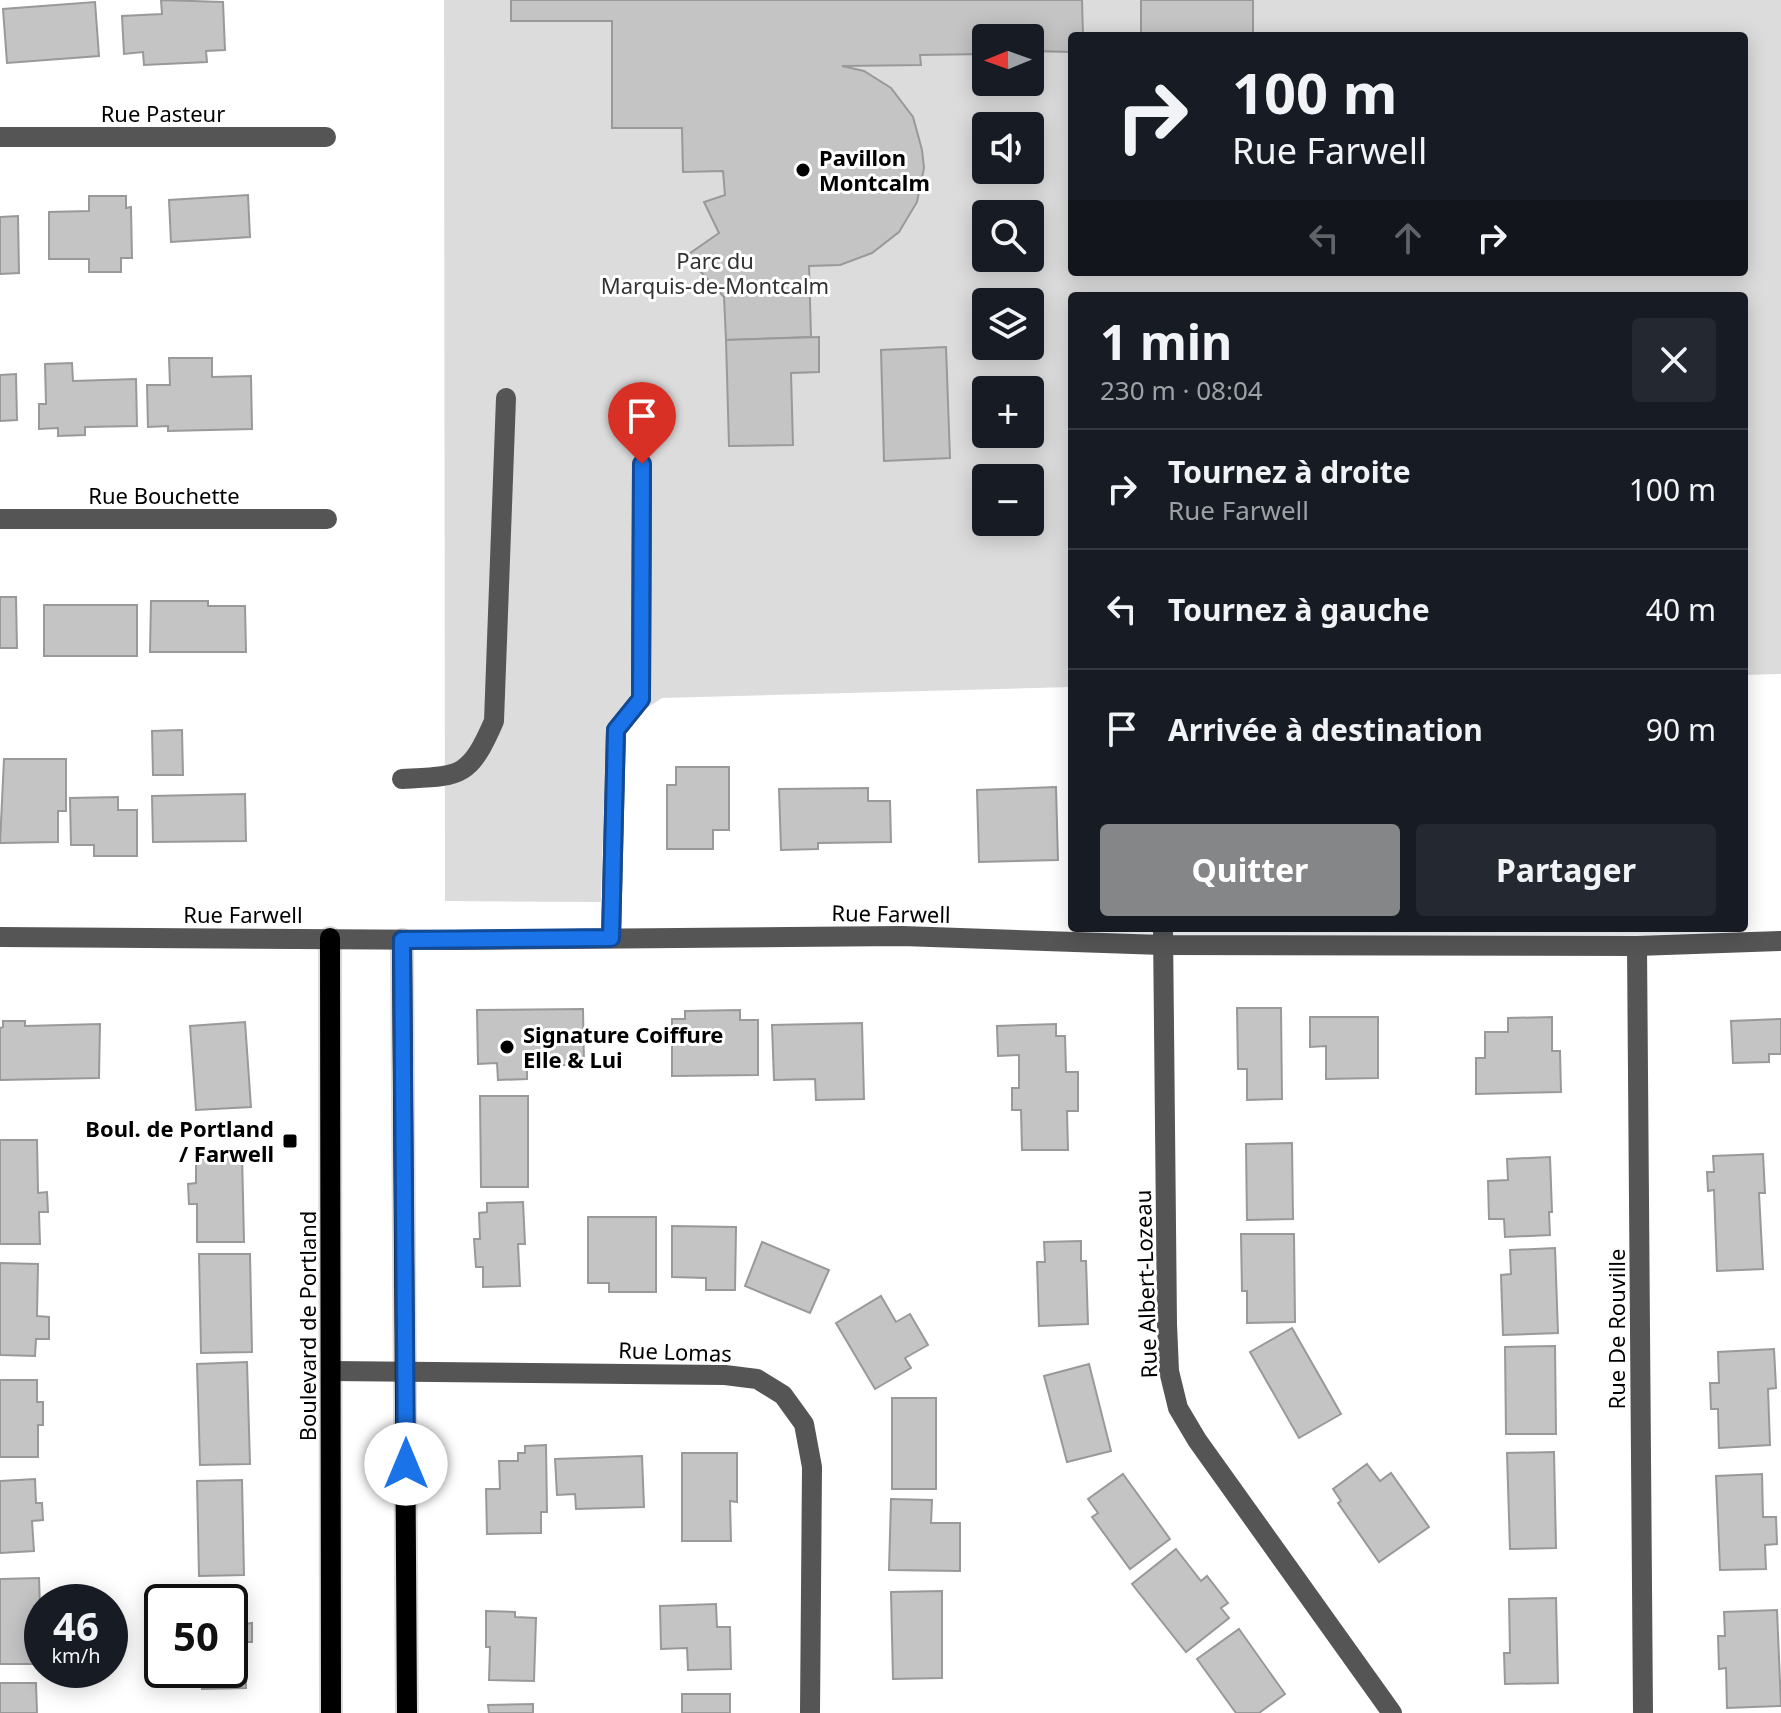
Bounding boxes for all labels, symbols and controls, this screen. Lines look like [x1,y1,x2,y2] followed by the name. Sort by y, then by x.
[972,24,1044,96] north arrow
[972,24,1044,536] map controls
[1232,54,1397,130] text: 100 m
[1100,64,1204,168] icon: right
[101,98,225,128] street label: Rue Pasteur
[972,112,1044,184] button: sound
[1232,126,1427,175] text: Rue Farwell
[819,142,930,197] place label: Pavillon Montcalm
[794,161,812,179] marker: Pavillon Montcalm
[972,200,1044,272] button: search
[1302,216,1346,260] icon: left
[1386,216,1430,260] icon: ahead
[1470,216,1514,260] icon: right
[601,245,829,300] park label: Parc du Marquis-de-Montcalm
[972,288,1044,360] button: layers
[1100,309,1232,374] text: 1 min
[1632,318,1716,402] button: close
[1100,372,1263,408] text: 230 m · 08:04
[972,376,1044,448] button: +
[608,382,676,464] pin
[620,394,664,438] icon: arrive
[1168,451,1411,492] text: Tournez à droite
[972,464,1044,536] button: −
[1100,467,1144,511] icon: right
[1629,469,1716,510] text: 100 m
[88,480,240,510] street label: Rue Bouchette
[1168,492,1309,528] text: Rue Farwell
[1100,587,1144,631] icon: left
[1168,589,1430,630] text: Tournez à gauche
[1646,589,1716,630] text: 40 m
[1100,707,1144,751] icon: arrive
[1168,709,1483,750] text: Arrivée à destination
[1646,709,1716,750] text: 90 m
[1100,824,1400,916] button: Quitter
[1416,824,1716,916] button: Partager
[831,897,951,929] street label: Rue Farwell
[183,899,303,929] street label: Rue Farwell
[523,1019,723,1074] place label: Signature Coiffure Elle & Lui
[498,1038,516,1056] marker: Signature Coiffure Elle & Lui
[85,1113,274,1168] place label: Boul. de Portland / Farwell
[281,1132,299,1150] marker: Boul. de Portland / Farwell
[1127,1189,1163,1379] street label: Rue Albert-Lozeau
[292,1211,322,1441] street label: Boulevard de Portland
[1601,1249,1631,1409] street label: Rue De Rouville
[618,1334,732,1368] street label: Rue Lomas
[364,1422,448,1506] position arrow
[144,1584,248,1688] speed limit sign: 50
[53,1598,99,1653] text: 46
[51,1642,101,1669] text: km/h

